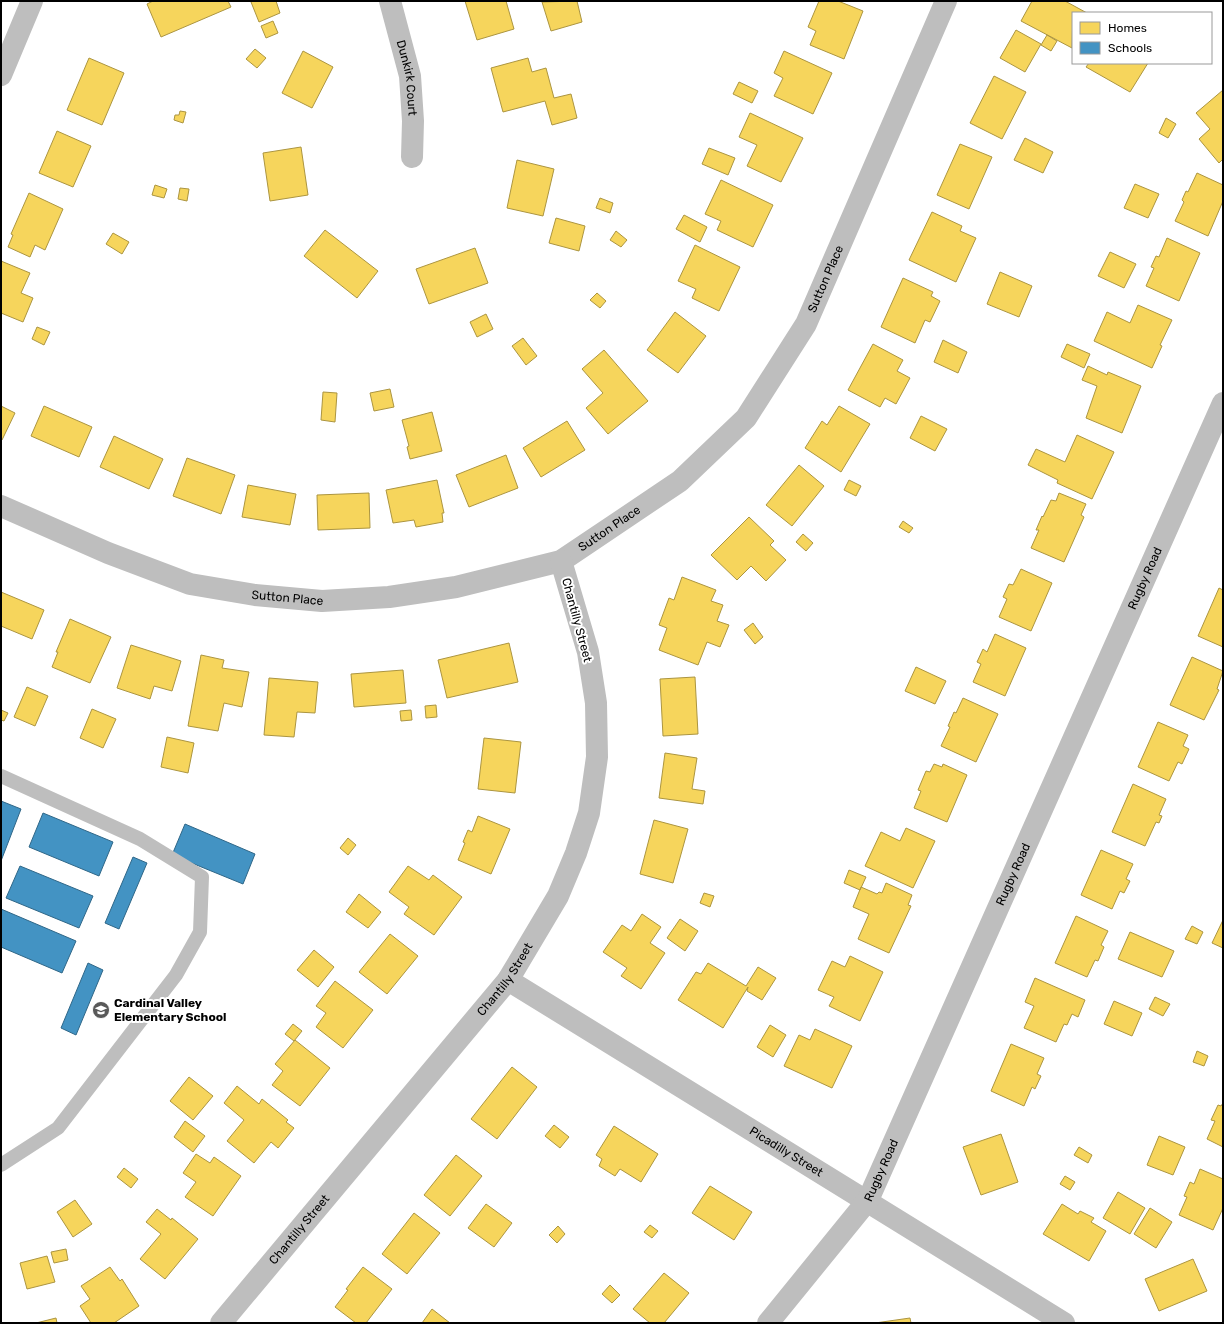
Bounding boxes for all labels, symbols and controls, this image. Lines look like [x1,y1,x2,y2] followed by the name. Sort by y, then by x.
[1072,12,1212,64] legend
[1108,21,1147,35] text: Homes
[394,38,420,116] street label: Dunkirk Court
[1108,41,1152,55] text: Schools
[805,243,846,315] street label: Sutton Place
[576,503,643,554] street label: Sutton Place
[1125,545,1165,612] street label: Rugby Road
[559,576,595,664] street label: Chantilly Street
[251,588,324,608] street label: Sutton Place
[993,841,1033,908] street label: Rugby Road
[474,940,536,1019] street label: Chantilly Street
[114,996,226,1024] place label: Cardinal Valley Elementary School
[91,1000,111,1020] school or university icon: Cardinal Valley Elementary School
[747,1124,826,1180] street label: Picadilly Street
[861,1137,901,1204] street label: Rugby Road
[266,1192,333,1267] street label: Chantilly Street

